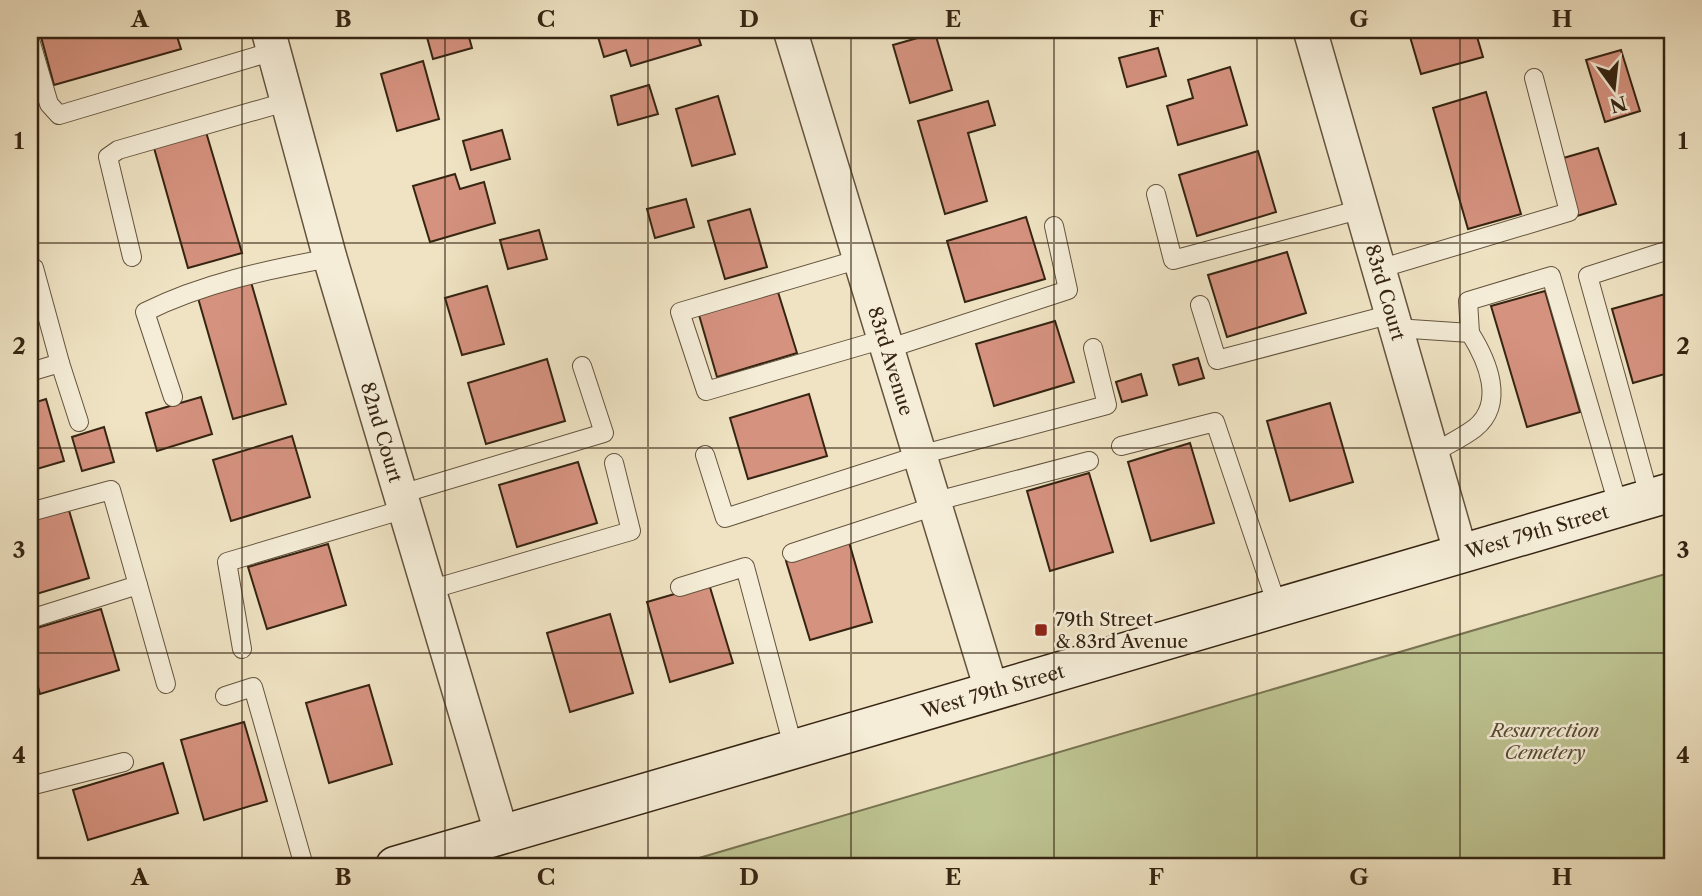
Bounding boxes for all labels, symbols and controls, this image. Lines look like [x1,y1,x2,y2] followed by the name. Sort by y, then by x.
[130,5,150,33] text: A
[334,5,352,33] text: B
[537,5,555,33] text: C
[739,5,759,33] text: D
[945,5,961,33] text: E
[1148,5,1164,33] text: F
[1349,5,1369,33] text: G
[1552,5,1573,33] text: H
[1580,52,1650,122] north arrow
[1607,91,1629,117] text: N
[14,127,25,155] text: 1
[1678,127,1689,155] text: 1
[1360,242,1410,343] street label: 83rd Court
[863,304,918,418] street label: 83rd Avenue
[12,332,26,360] text: 2
[1676,332,1690,360] text: 2
[356,379,407,485] street label: 82nd Court
[1462,500,1612,564] street label: West 79th Street
[13,536,26,564] text: 3
[1677,536,1690,564] text: 3
[1055,608,1188,653] place label: 79th Street & 83rd Avenue
[1033,622,1049,638] marker: 79th Street & 83rd Avenue
[918,659,1067,723] street label: West 79th Street
[1489,719,1599,764] park label: Resurrection Cemetery
[12,741,26,769] text: 4
[1676,741,1690,769] text: 4
[130,863,150,891] text: A
[334,863,352,891] text: B
[537,863,555,891] text: C
[739,863,759,891] text: D
[945,863,961,891] text: E
[1148,863,1164,891] text: F
[1349,863,1369,891] text: G
[1552,863,1573,891] text: H

